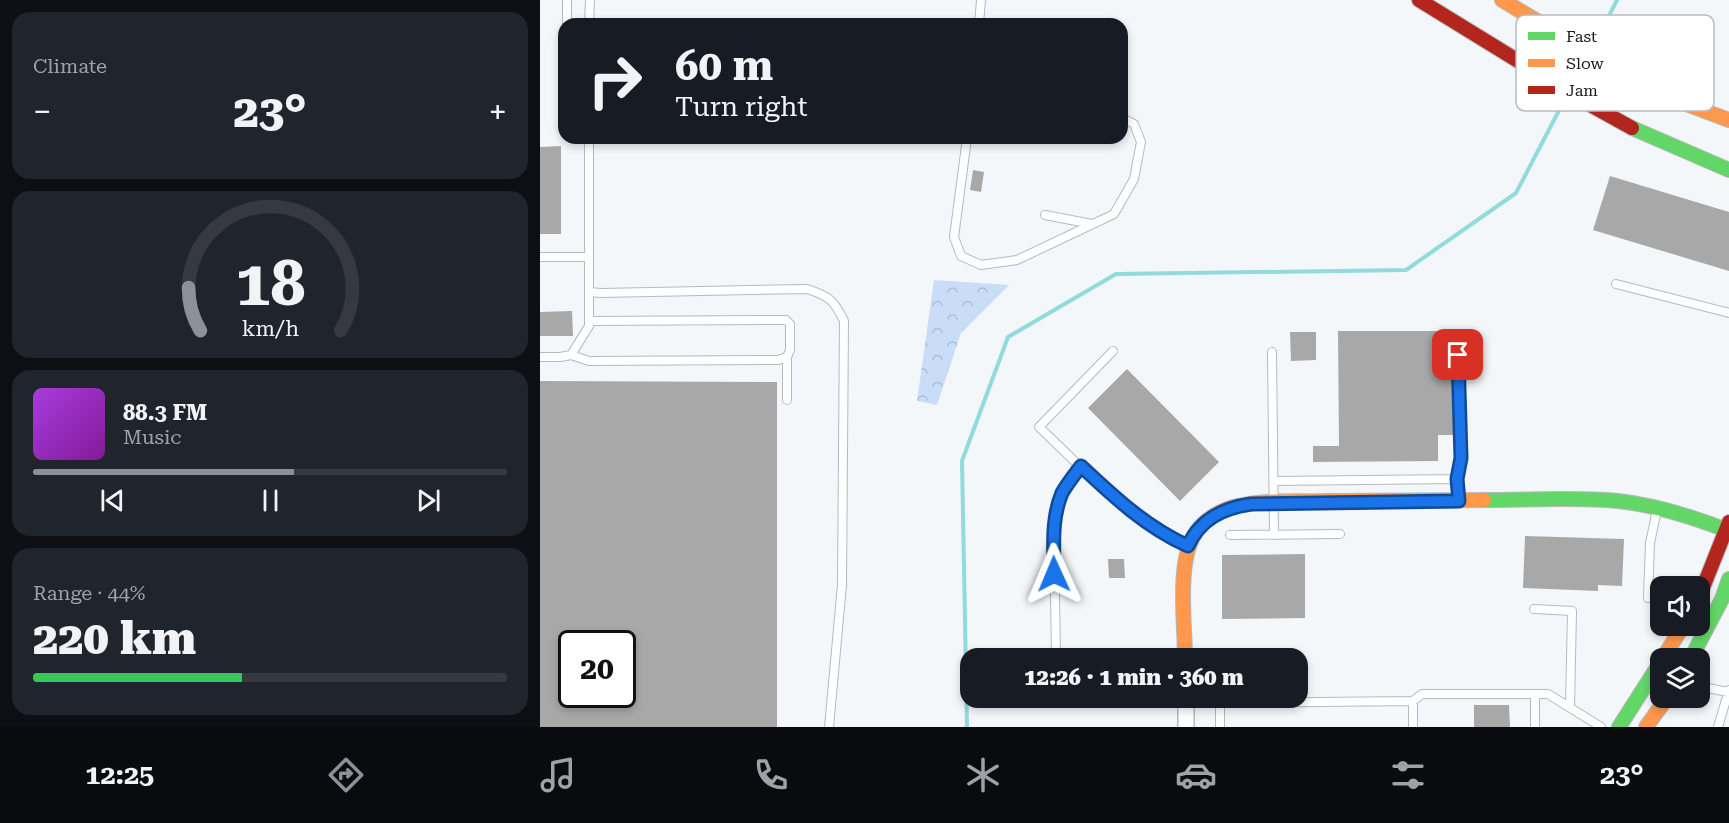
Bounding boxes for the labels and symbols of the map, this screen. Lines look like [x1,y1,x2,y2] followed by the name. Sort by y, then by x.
[1516,15,1714,111] legend
[1566,27,1597,46] text: Fast
[1566,54,1604,73] text: Slow
[1566,81,1598,100] text: Jam
[1432,329,1483,380] pin
[1022,542,1086,606] position arrow
[558,630,636,708] speed limit sign: 20

